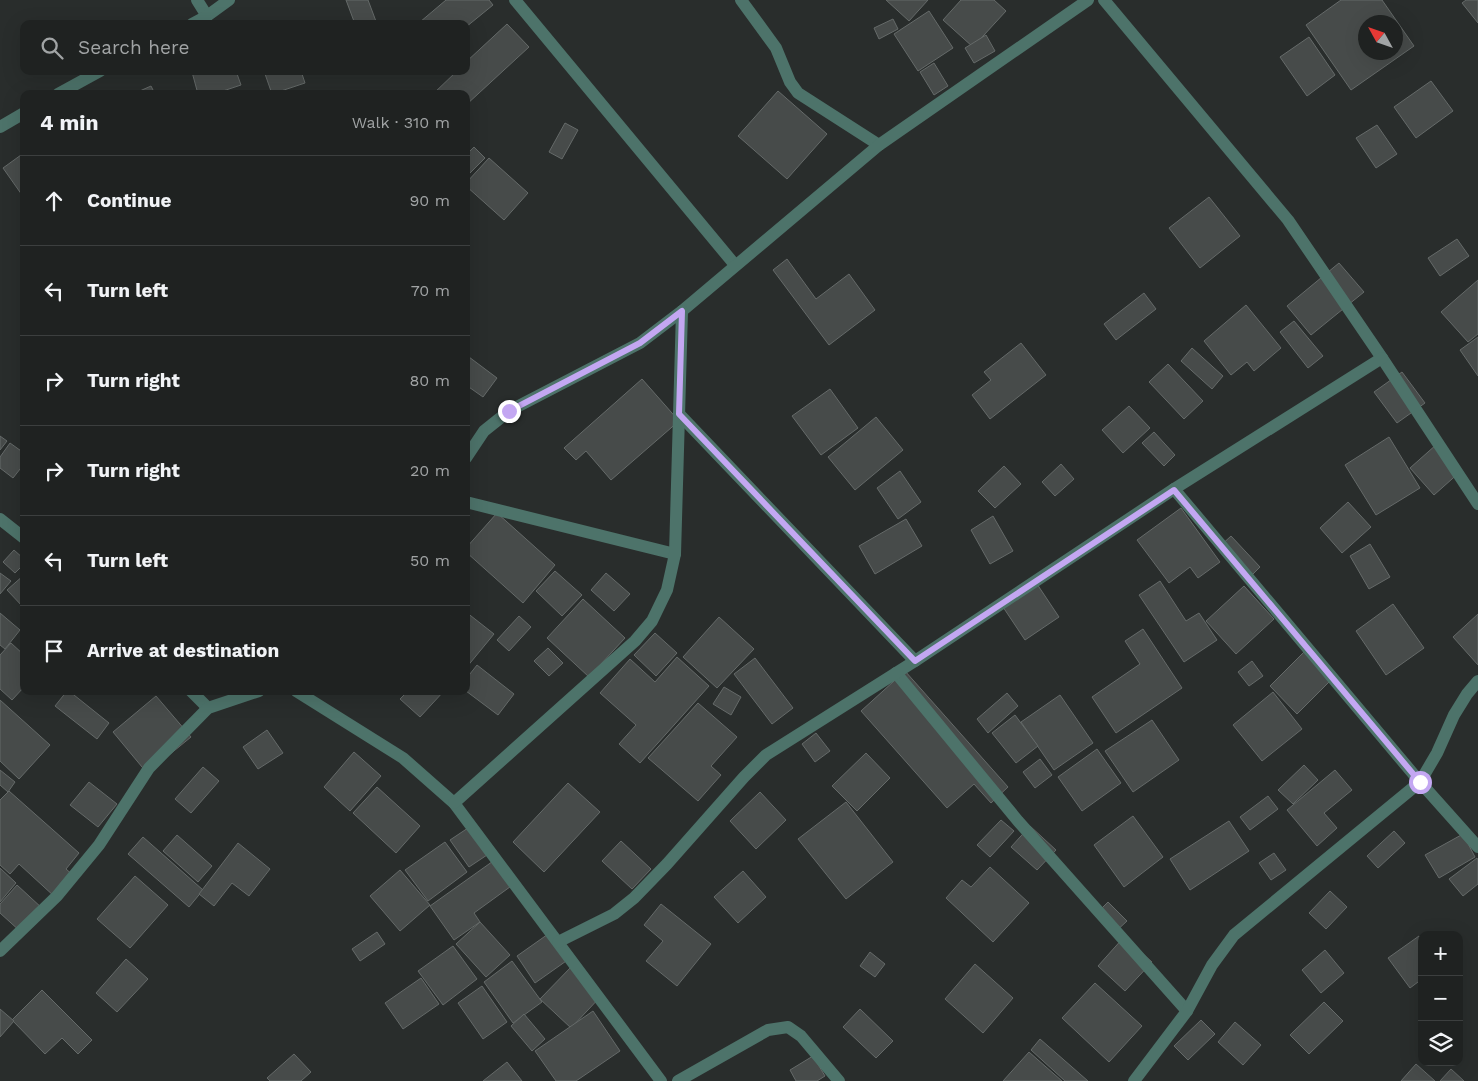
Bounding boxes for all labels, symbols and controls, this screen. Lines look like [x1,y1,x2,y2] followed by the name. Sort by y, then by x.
[1358,15,1403,60] north arrow
[20,20,470,75] search box
[38,34,66,62] icon: search
[78,36,189,59] text: Search here
[40,110,98,135] text: 4 min
[352,113,450,132] text: Walk · 310 m
[40,187,68,215] icon: ahead
[87,189,171,212] text: Continue
[409,191,450,210] text: 90 m
[40,277,68,305] icon: left
[87,279,168,302] text: Turn left
[411,281,450,300] text: 70 m
[40,367,68,395] icon: right
[87,369,180,392] text: Turn right
[409,371,450,390] text: 80 m
[498,400,521,423] route end
[40,457,68,485] icon: right
[87,459,180,482] text: Turn right
[410,461,450,480] text: 20 m
[40,547,68,575] icon: left
[87,549,168,572] text: Turn left
[410,551,450,570] text: 50 m
[40,637,68,665] icon: arrive
[87,639,279,662] text: Arrive at destination
[1409,771,1432,794] route start
[1418,931,1463,1066] map controls
[1418,931,1463,976] button: +
[1418,976,1463,1021] button: −
[1418,1021,1463,1066] button: layers

